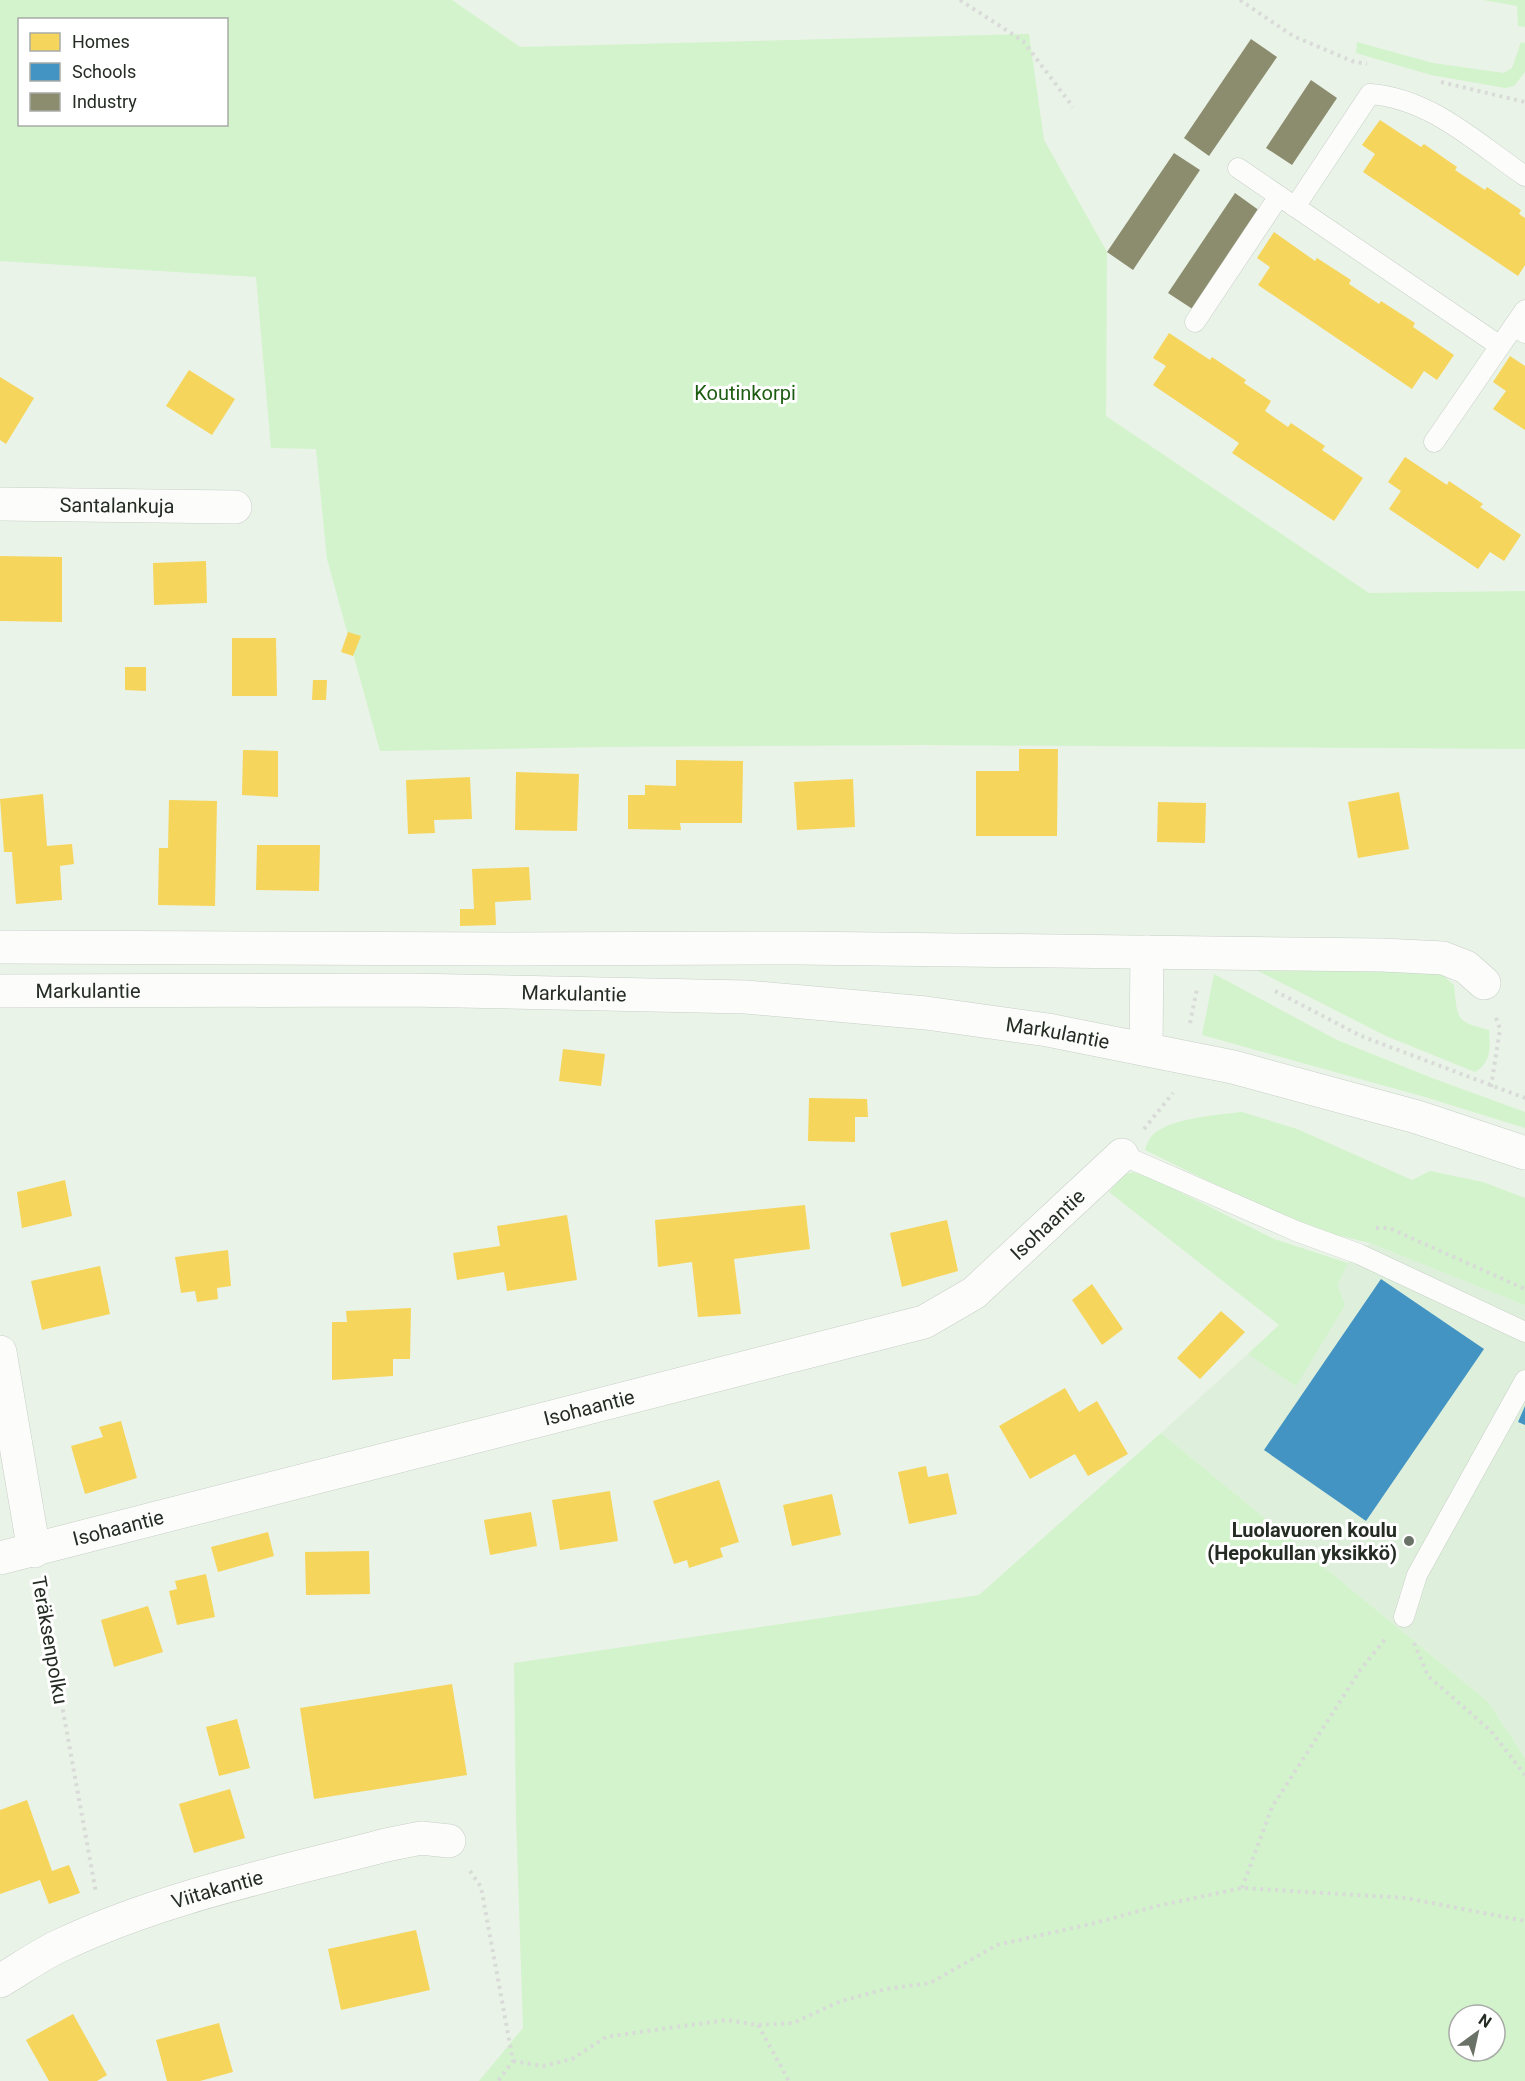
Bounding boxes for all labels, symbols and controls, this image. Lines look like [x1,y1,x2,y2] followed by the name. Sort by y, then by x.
[18,18,228,126] legend
[72,31,130,52] text: Homes
[72,61,136,82] text: Schools
[72,91,137,112] text: Industry
[694,381,796,405] park label: Koutinkorpi
[59,493,175,518] street label: Santalankuja
[35,979,141,1003] street label: Markulantie
[521,980,627,1007] street label: Markulantie
[1004,1012,1112,1054] street label: Markulantie
[1005,1184,1090,1265] street label: Isohaantie
[541,1384,637,1431] street label: Isohaantie
[70,1505,166,1551] street label: Isohaantie
[1207,1518,1397,1565] place label: Luolavuoren koulu (Hepokullan yksikkö)
[1402,1534,1416,1548] marker: Luolavuoren koulu (Hepokullan yksikkö)
[27,1574,73,1706] street label: Teräksenpolku
[169,1865,266,1914] street label: Viitakantie
[1447,2003,1507,2063] north arrow
[1475,2010,1495,2032] text: N

